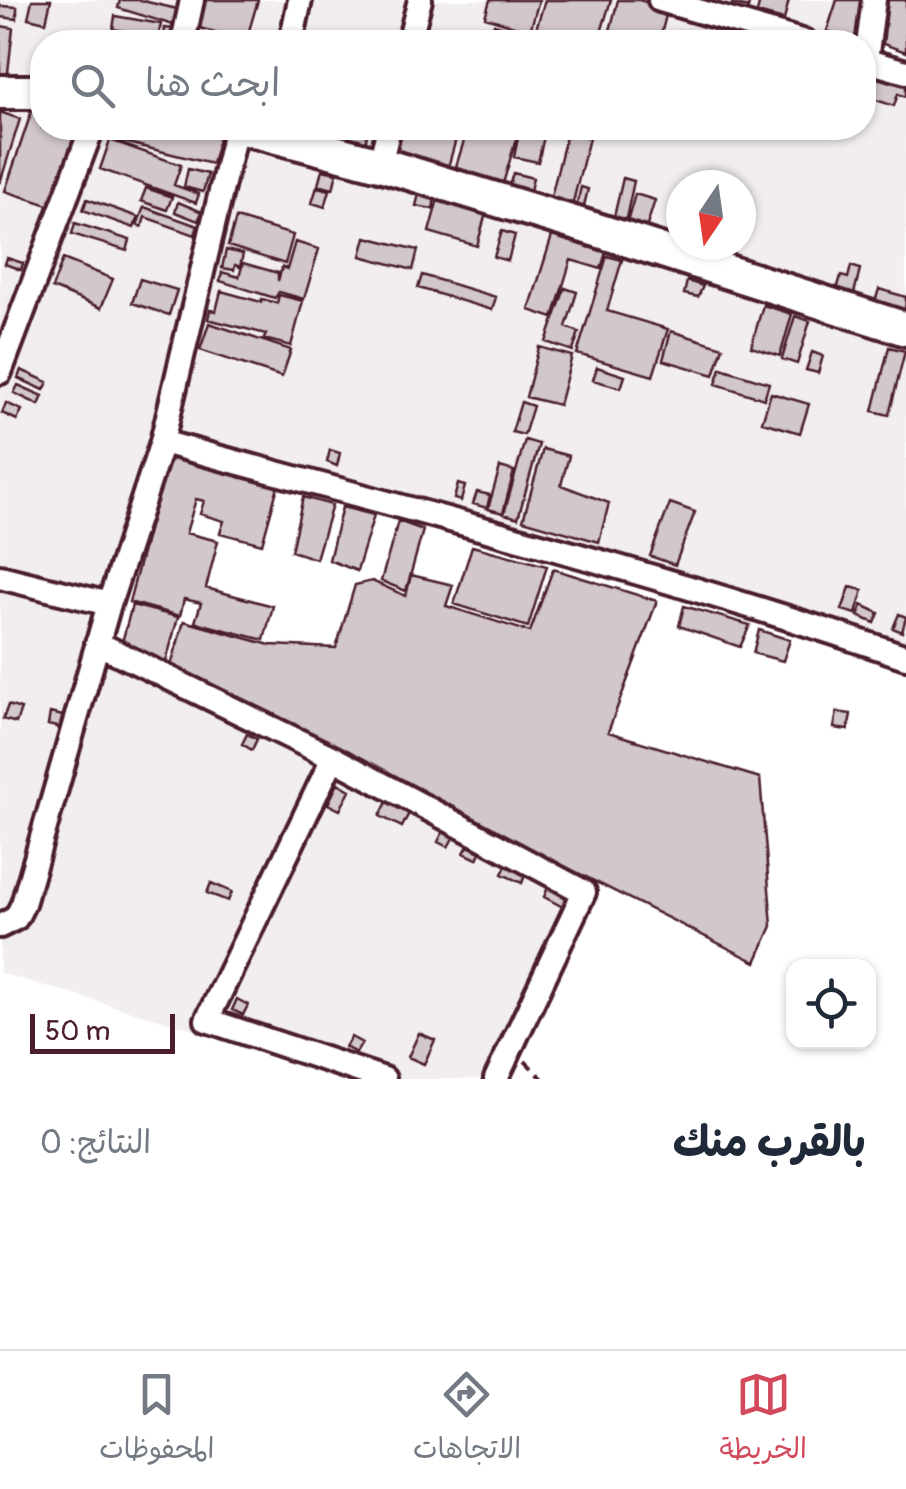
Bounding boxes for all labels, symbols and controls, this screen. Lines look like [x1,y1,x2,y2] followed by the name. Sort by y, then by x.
[30,30,876,140] search box
[65,58,120,113] icon: search
[145,60,280,108] text: ابحث هنا
[666,170,756,260] north arrow
[786,959,876,1049] map controls
[786,959,876,1049] button: locate
[30,1009,175,1054] scale bar
[45,1014,110,1049] text: 50 m
[673,1117,866,1169] text: بالقرب منك
[40,1123,151,1163] text: النتائج: 0
[99,1367,215,1473] tab: المحفوظات
[413,1367,521,1473] tab: الاتجاهات
[719,1367,807,1473] tab: الخريطة

